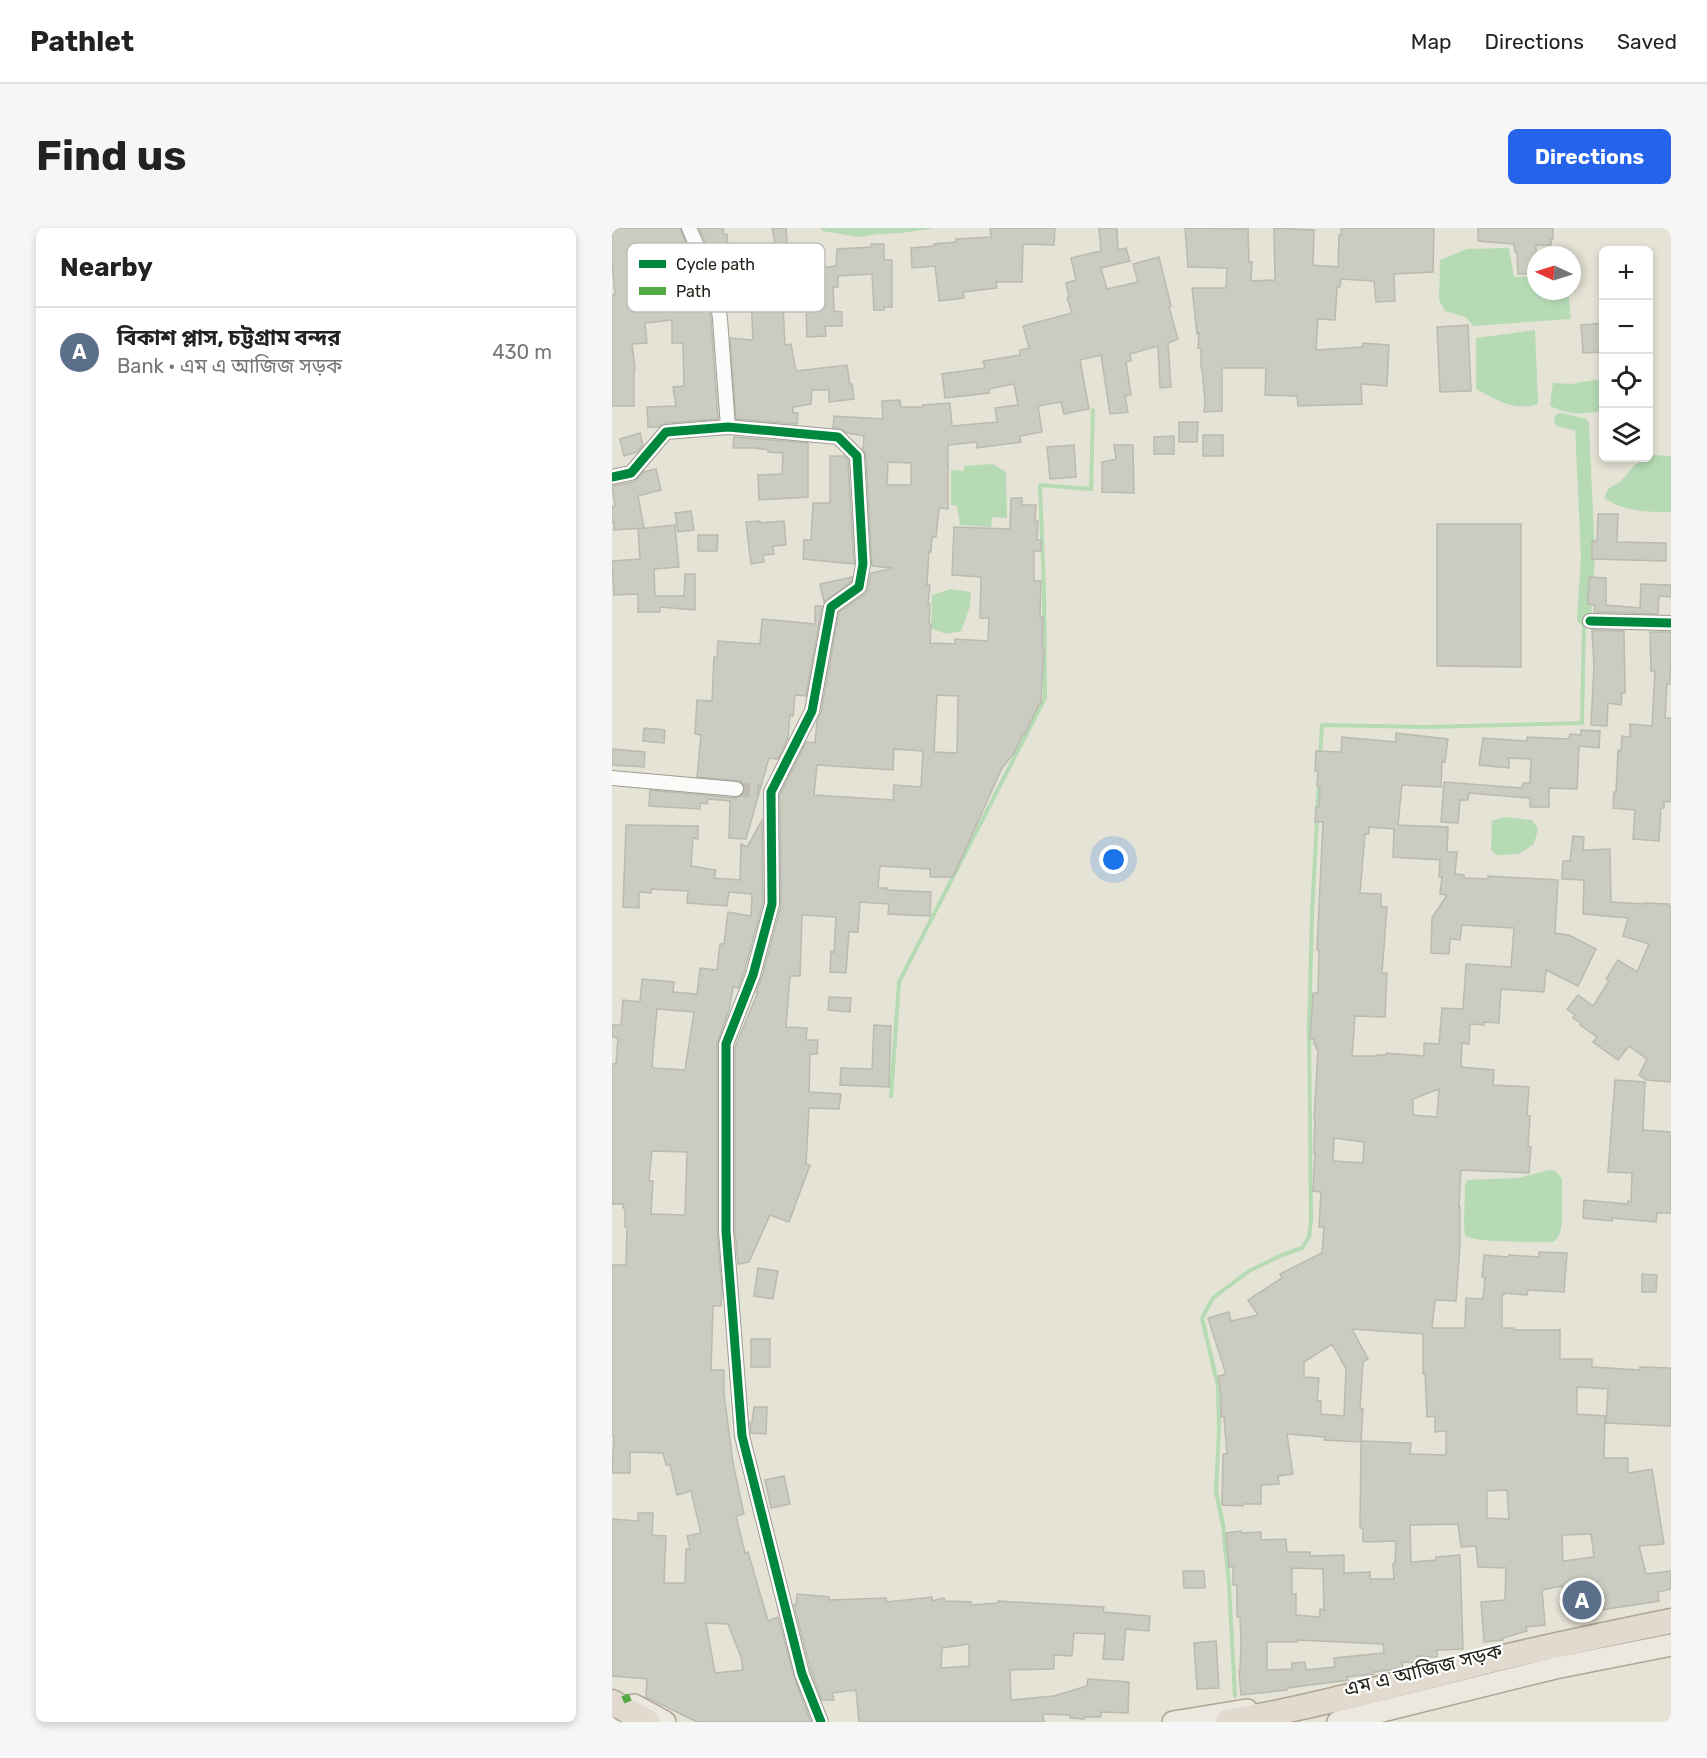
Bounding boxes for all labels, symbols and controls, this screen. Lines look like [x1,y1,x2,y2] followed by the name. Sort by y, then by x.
[30,25,134,58] text: Pathlet
[1411,29,1452,54] text: Map
[1485,29,1584,54] text: Directions
[1617,29,1677,54] text: Saved
[1508,129,1671,184] button: Directions
[36,131,187,181] text: Find us
[627,243,825,312] legend
[1527,246,1581,300] north arrow
[1599,246,1653,462] map controls
[1599,246,1653,300] button: +
[60,252,153,283] text: Nearby
[676,255,755,274] text: Cycle path
[676,282,711,301] text: Path
[1599,300,1653,354] button: −
[117,324,340,351] text: বিকাশ প্লাস, চট্টগ্রাম বন্দর
[72,340,87,364] text: A
[492,340,552,364] text: 430 m
[117,354,342,378] text: Bank · এম এ আজিজ সড়ক
[1599,354,1653,408] button: locate
[1599,408,1653,462] button: layers
[1099,845,1128,874] your location
[1562,1578,1602,1622] pin: A
[1342,1639,1505,1701] street label: এম এ আজিজ সড়ক

